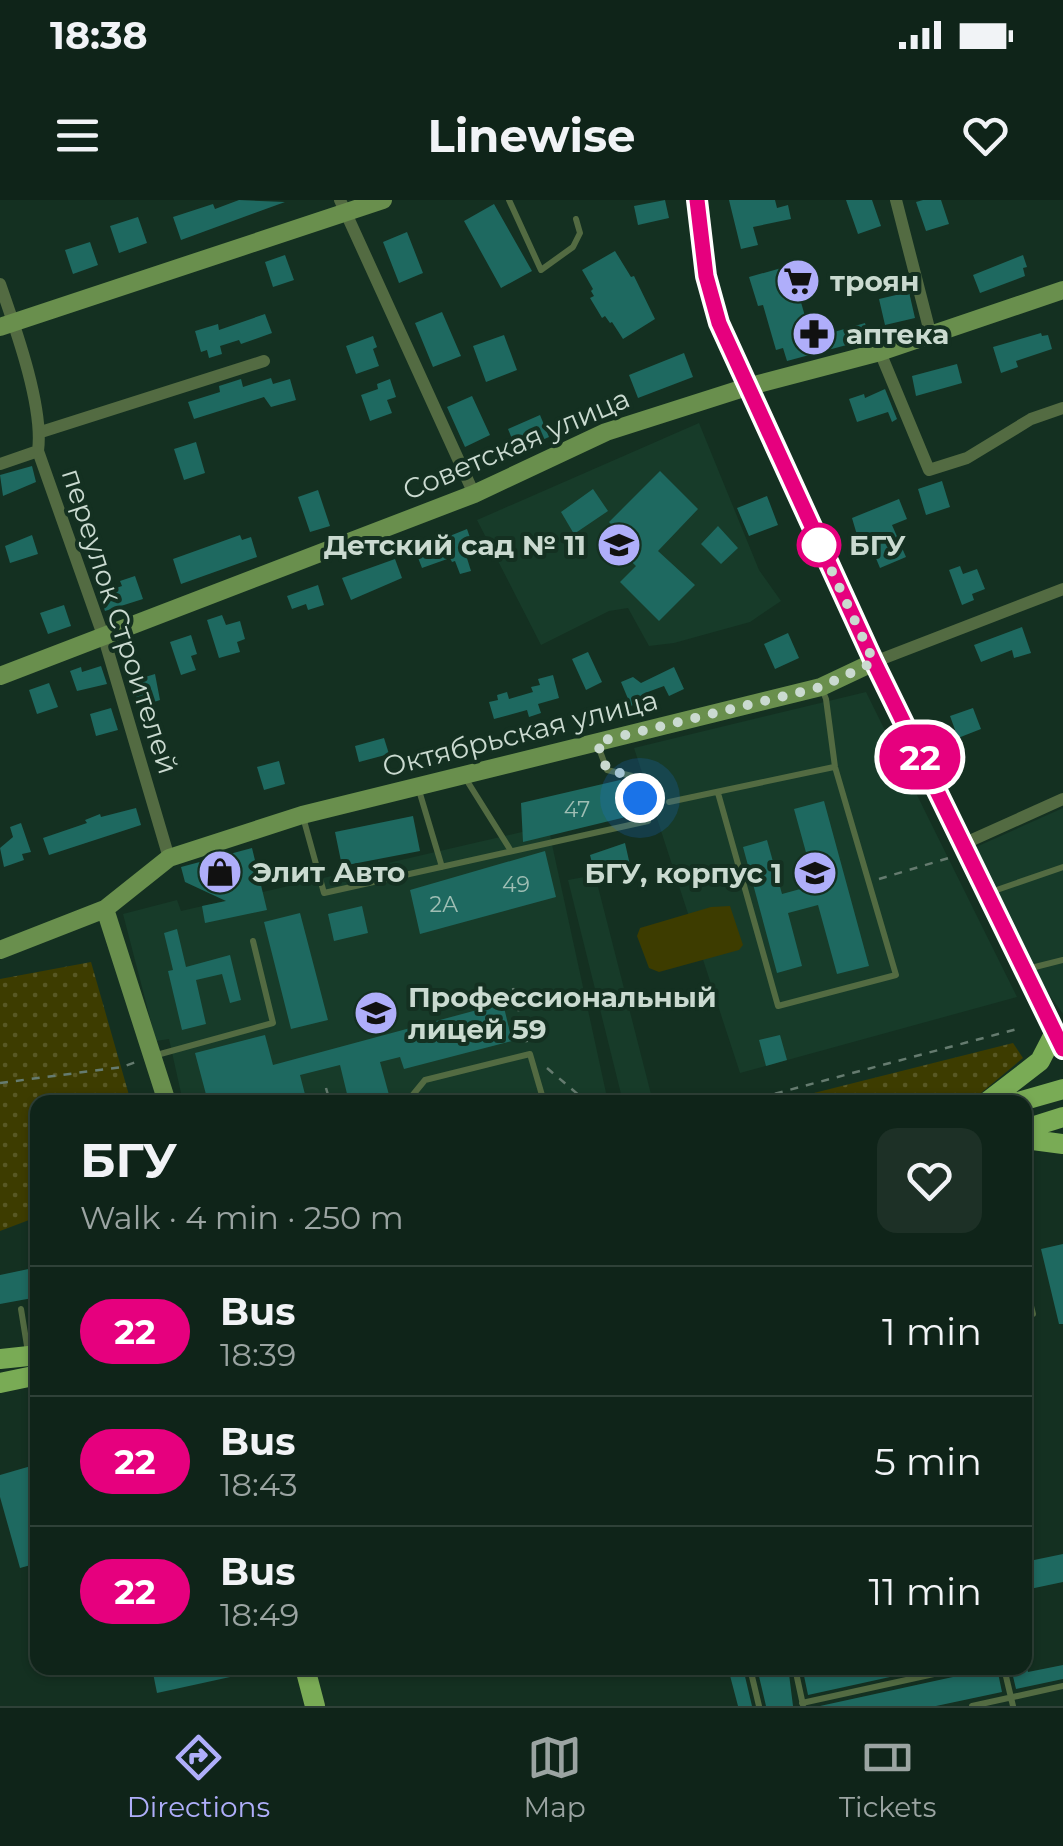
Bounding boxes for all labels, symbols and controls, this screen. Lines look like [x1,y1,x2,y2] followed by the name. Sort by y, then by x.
[50,12,148,59] text: 18:38
[50,108,105,163] icon: menu
[428,108,635,163] text: Linewise
[958,108,1013,163] icon: heart
[775,258,821,304] supermarket icon: троян
[830,264,919,298] place label: троян
[791,311,837,357] pharmacy icon: аптека
[846,317,949,351] place label: аптека
[397,381,635,507] street label: Советская улица
[54,464,186,778] street label: переулок Строителей
[596,522,642,568] school or university icon: Детский сад № 11
[798,524,840,566] marker: БГУ
[324,528,586,562] place label: Детский сад № 11
[849,528,906,562] place label: БГУ
[379,682,661,784] street label: Октябрьская улица
[875,724,965,790] line badge: 22
[899,736,941,779] text: 22
[615,773,665,823] your location
[564,796,590,823] house number: 47
[197,849,243,895] shop icon: Элит Авто
[792,850,838,896] school or university icon: БГУ, корпус 1
[252,855,405,889] place label: Элит Авто
[584,856,782,890] place label: БГУ, корпус 1
[502,871,530,898] house number: 49
[430,891,459,918] house number: 2А
[408,980,717,1046] place label: Профессиональный лицей 59
[353,990,399,1036] school or university icon: Профессиональный лицей 59
[877,1128,982,1233] button: heart
[80,1131,177,1189] text: БГУ
[80,1198,404,1237] text: Walk · 4 min · 250 m
[220,1288,295,1335] text: Bus
[882,1308,982,1355] text: 1 min
[114,1310,156,1353] text: 22
[220,1335,296,1374] text: 18:39
[220,1418,295,1465] text: Bus
[874,1438,982,1485] text: 5 min
[114,1440,156,1483] text: 22
[220,1465,297,1504] text: 18:43
[220,1548,295,1595] text: Bus
[868,1568,982,1615] text: 11 min
[114,1570,156,1613] text: 22
[220,1595,299,1634] text: 18:49
[127,1730,270,1824] tab: Directions
[523,1730,586,1824] tab: Map
[839,1730,936,1824] tab: Tickets

